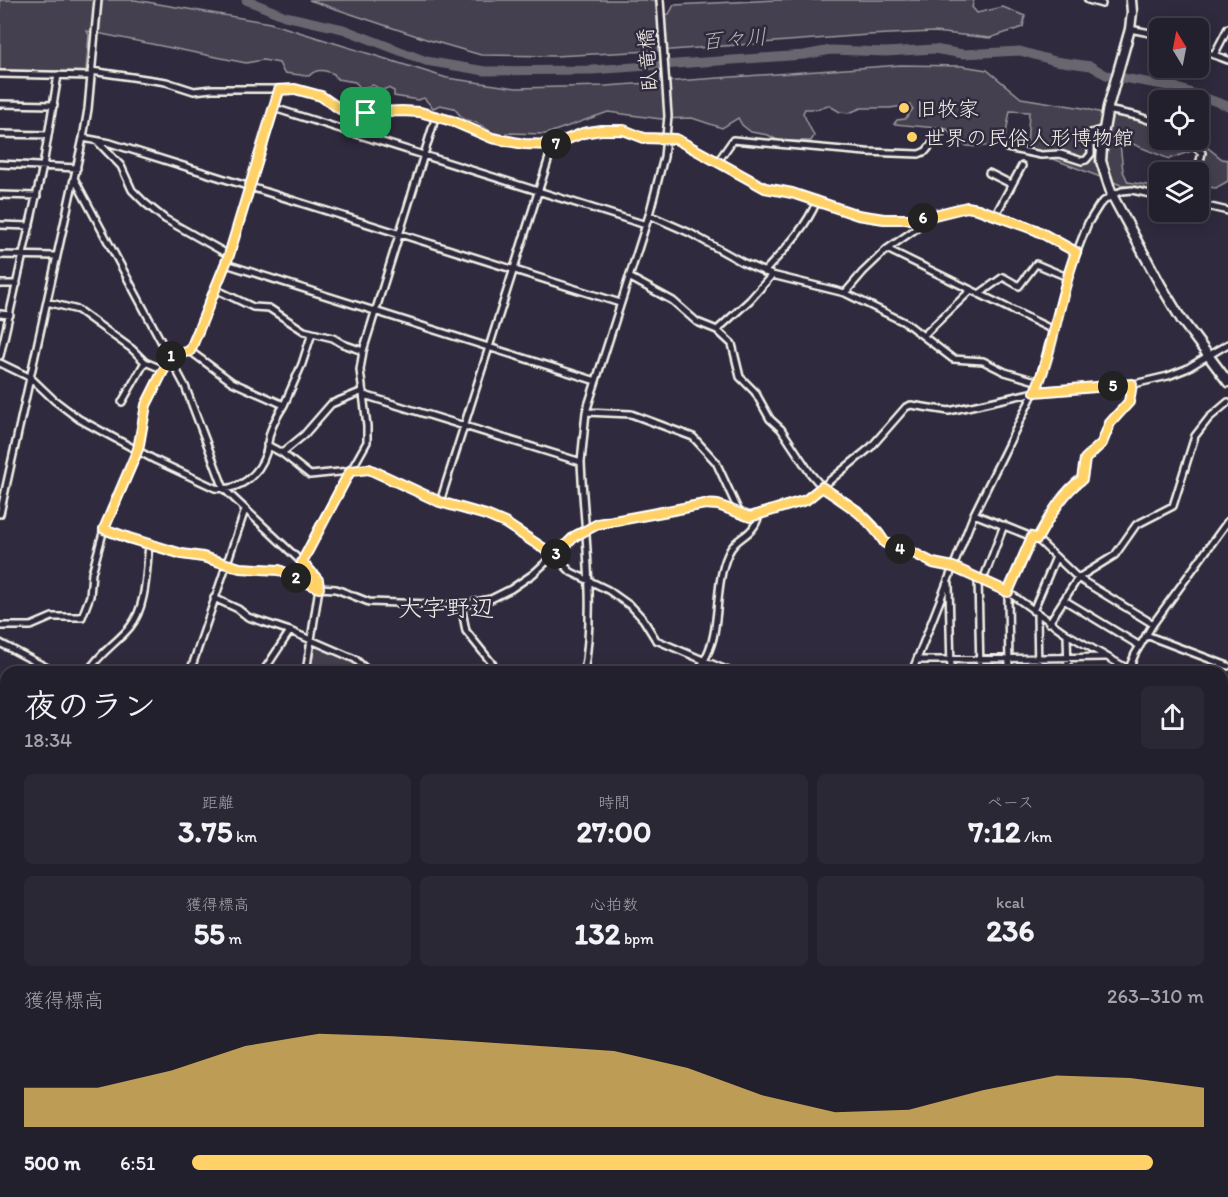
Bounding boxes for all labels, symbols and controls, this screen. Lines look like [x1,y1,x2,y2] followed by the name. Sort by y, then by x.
[1149,18,1209,78] north arrow
[1149,18,1209,222] map controls
[700,23,768,55] water label: 百々川
[632,28,662,92] street label: 臥竜橋
[340,87,391,138] pin
[1149,90,1209,150] button: locate
[349,96,382,129] icon: arrive
[916,96,979,121] place label: 旧牧家
[897,101,911,115] marker: 旧牧家
[924,125,1134,150] place label: 世界の民俗人形博物館
[541,129,571,159] pin: 7
[905,130,919,144] marker: 世界の民俗人形博物館
[552,134,560,153] text: 7
[1149,162,1209,222] button: layers
[908,203,938,233] pin: 6
[919,208,927,227] text: 6
[156,341,186,371] pin: 1
[167,346,175,365] text: 1
[1098,371,1128,401] pin: 5
[1109,376,1117,395] text: 5
[885,534,915,564] pin: 4
[541,539,571,569] pin: 3
[895,539,905,558] text: 4
[552,544,560,563] text: 3
[281,563,311,593] pin: 2
[292,568,300,587] text: 2
[398,593,494,622] district label: 大字野辺
[24,686,156,725] text: 夜のラン
[1141,686,1204,749] button: share
[24,728,72,752] text: 18:34
[202,793,234,812] text: 距離
[598,793,630,812] text: 時間
[987,793,1034,812] text: ペース
[178,813,232,850] text: 3.75
[577,813,651,850] text: 27:00
[969,813,1021,850] text: 7:12
[232,827,257,846] text: km
[1021,827,1052,846] text: /km
[996,893,1025,912] text: kcal
[186,895,250,914] text: 獲得標高
[590,895,638,914] text: 心拍数
[986,912,1034,949] text: 236
[193,915,225,952] text: 55
[574,915,620,952] text: 132
[225,929,242,948] text: m
[620,929,654,948] text: bpm
[1107,984,1204,1008] text: 263–310 m
[24,988,104,1012] text: 獲得標高
[24,1151,80,1175] text: 500 m
[120,1151,155,1175] text: 6:51

